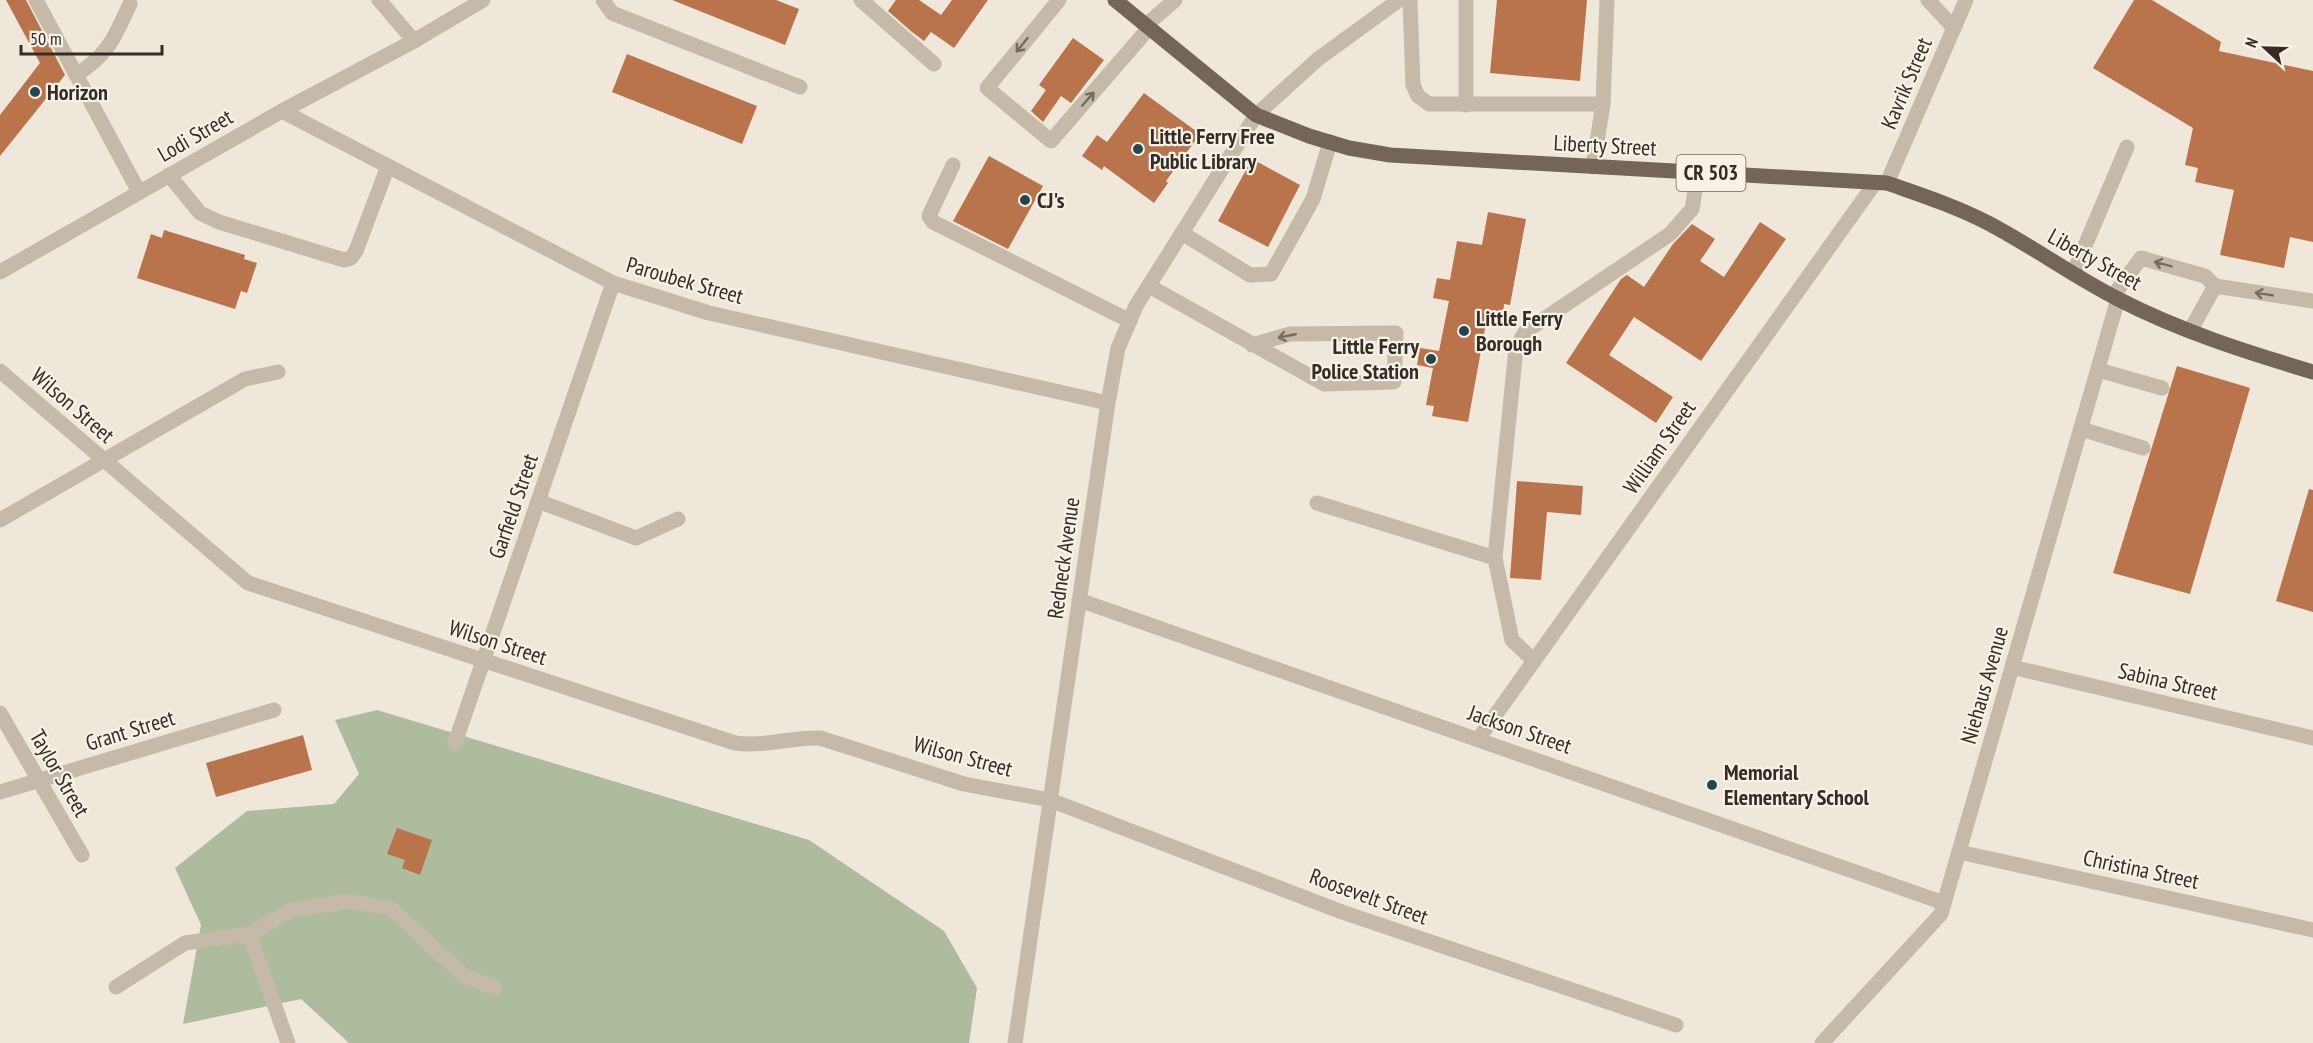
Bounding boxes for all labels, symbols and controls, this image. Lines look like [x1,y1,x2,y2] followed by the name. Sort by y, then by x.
[21,18,162,56] scale bar
[2235,18,2295,78] north arrow
[30,27,62,50] text: 50 m
[1874,33,1938,133] street label: Kavrik Street
[2240,35,2262,50] text: N
[1015,37,1028,53] one-way arrow
[47,78,108,106] place label: Horizon
[28,85,42,99] marker: Horizon
[1081,92,1095,107] one-way arrow
[152,102,238,168] street label: Lodi Street
[1150,122,1275,175] place label: Little Ferry Free Public Library
[1553,128,1657,162] street label: Liberty Street
[1131,142,1145,156] marker: Little Ferry Free Public Library
[1676,155,1746,191] road number: CR 503
[1037,186,1065,214] place label: CJ's
[1018,193,1032,207] marker: CJ's
[2043,222,2147,296] street label: Liberty Street
[623,250,747,310] street label: Paroubek Street
[2154,258,2173,269] one-way arrow
[2255,288,2275,299] one-way arrow
[1476,304,1564,357] place label: Little Ferry Borough
[1457,324,1471,338] marker: Little Ferry Borough
[1278,331,1297,342] one-way arrow
[1312,332,1420,385] place label: Little Ferry Police Station
[1424,352,1438,366] marker: Little Ferry Police Station
[26,361,120,449] street label: Wilson Street
[1617,395,1701,499] street label: William Street
[482,450,544,562] street label: Garfield Street
[1041,495,1085,621] street label: Redneck Avenue
[445,613,551,671] street label: Wilson Street
[1954,623,2014,747] street label: Niehaus Avenue
[2116,656,2220,706] street label: Sabina Street
[1464,698,1575,760] street label: Jackson Street
[82,703,178,757] street label: Grant Street
[24,724,96,822] street label: Taylor Street
[910,729,1016,783] street label: Wilson Street
[1724,758,1870,811] place label: Memorial Elementary School
[1705,778,1719,792] marker: Memorial Elementary School
[2081,843,2201,895] street label: Christina Street
[1306,862,1432,930] street label: Roosevelt Street

